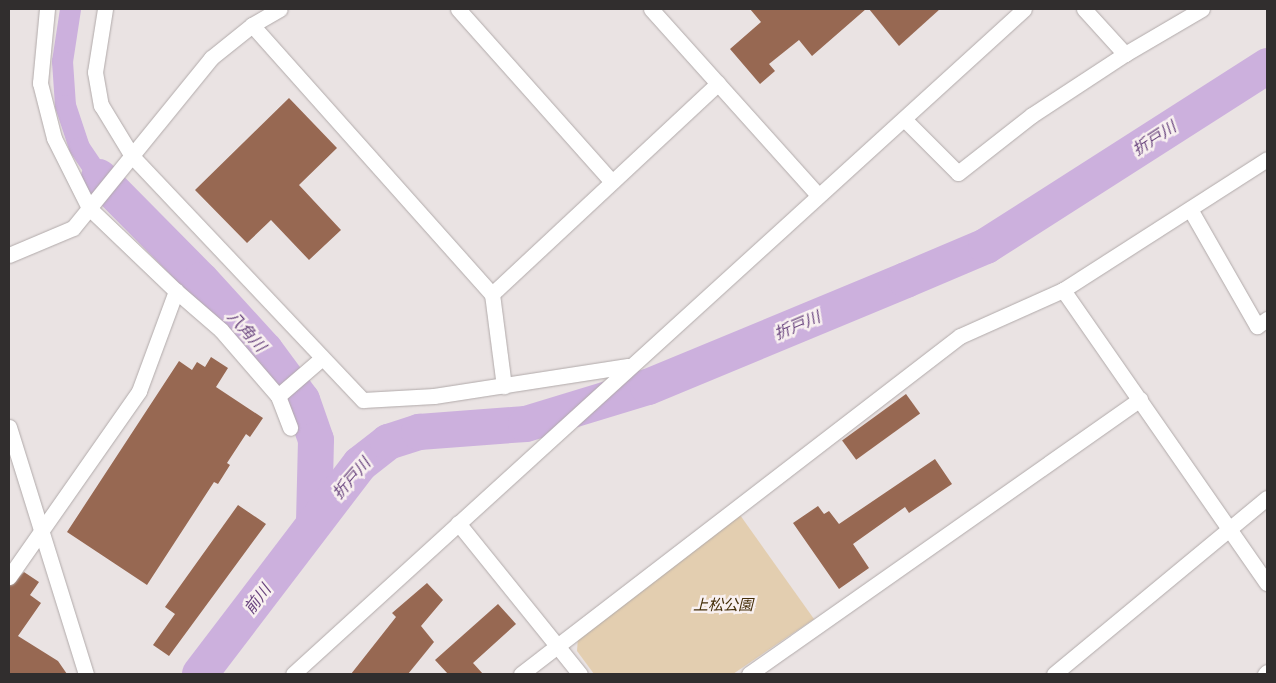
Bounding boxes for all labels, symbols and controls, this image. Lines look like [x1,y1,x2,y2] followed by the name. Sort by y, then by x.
[1129,117,1179,159] water label: 折戸川
[224,307,270,355] water label: 八角川
[771,307,823,343] water label: 折戸川
[328,454,374,502] water label: 折戸川
[240,580,274,618] water label: 前川
[693,596,753,614] park label: 上松公園

